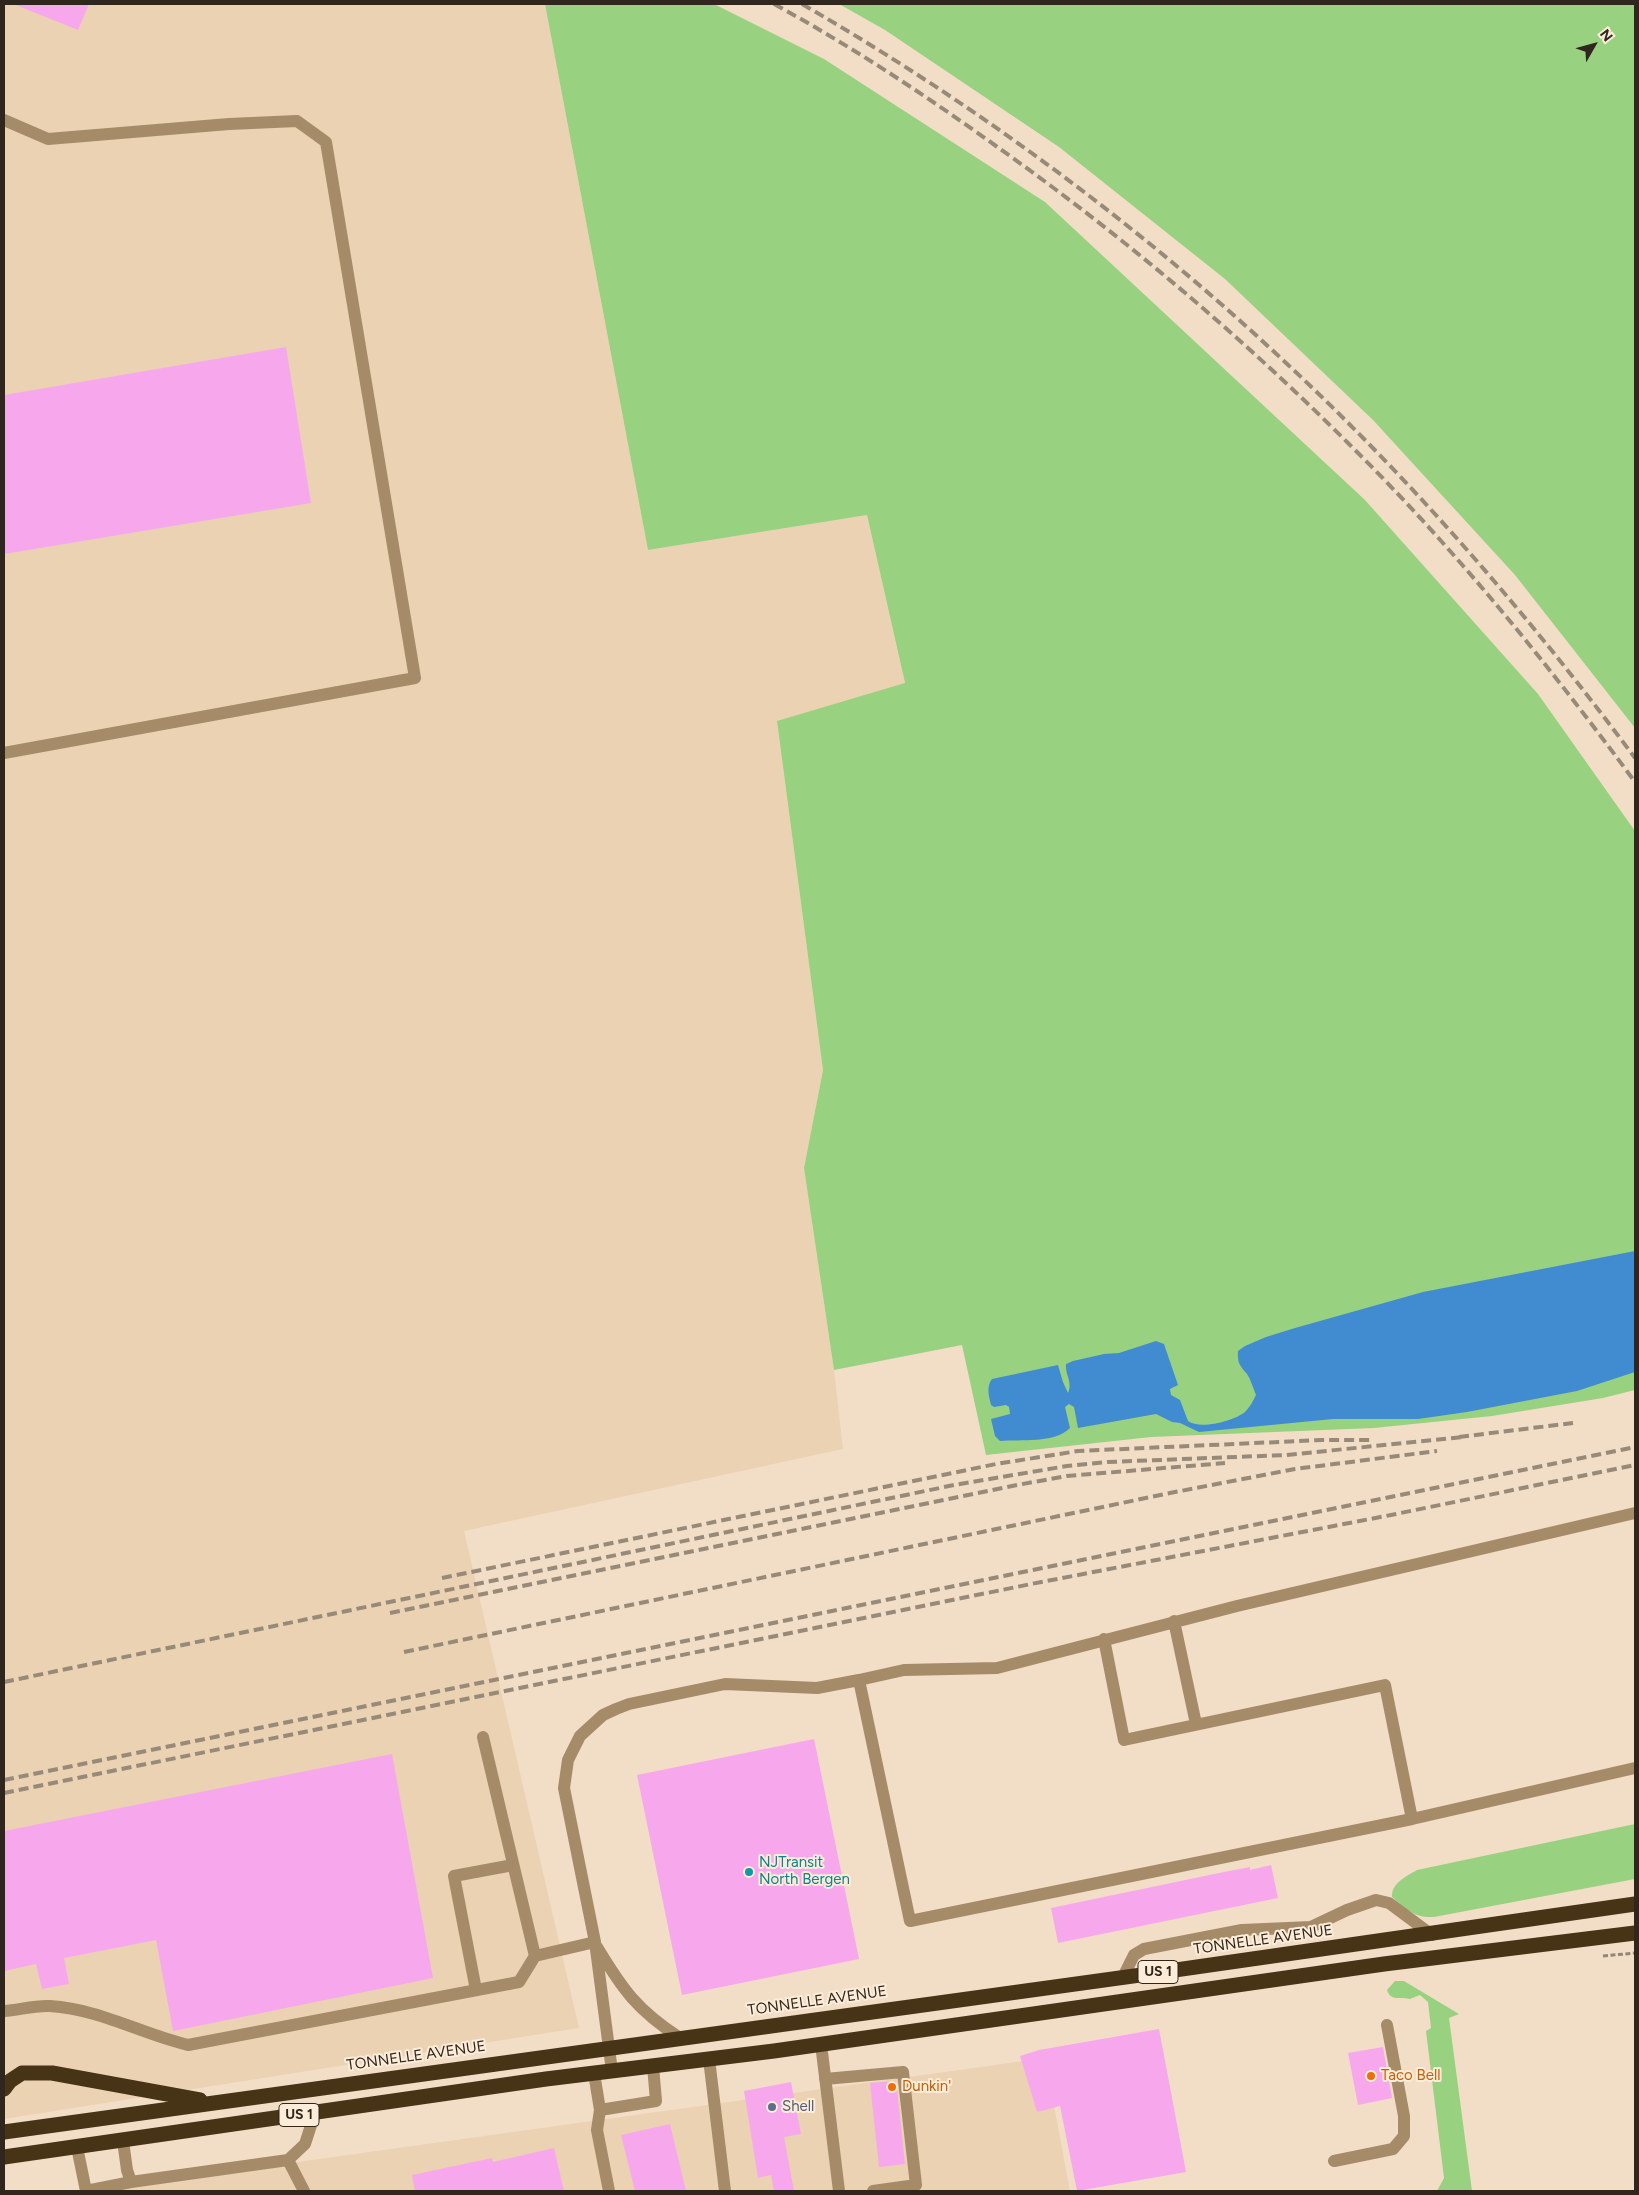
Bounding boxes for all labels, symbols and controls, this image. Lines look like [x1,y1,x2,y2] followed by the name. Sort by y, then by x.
[1569,20,1619,70] north arrow
[1596,26,1616,45] text: N
[759,1854,850,1889] place label: NJTransit North Bergen
[743,1866,755,1878] marker: NJTransit North Bergen
[1192,1921,1334,1959] street label: TONNELLE AVENUE
[1138,1960,1178,1984] road number: US 1
[746,1982,888,2020] street label: TONNELLE AVENUE
[345,2037,487,2075] street label: TONNELLE AVENUE
[1381,2067,1440,2085] place label: Taco Bell
[1365,2070,1377,2082] marker: Taco Bell
[902,2078,951,2096] place label: Dunkin'
[886,2081,898,2093] marker: Dunkin'
[782,2098,814,2116] place label: Shell
[766,2101,778,2113] marker: Shell
[279,2104,319,2126] road number: US 1

